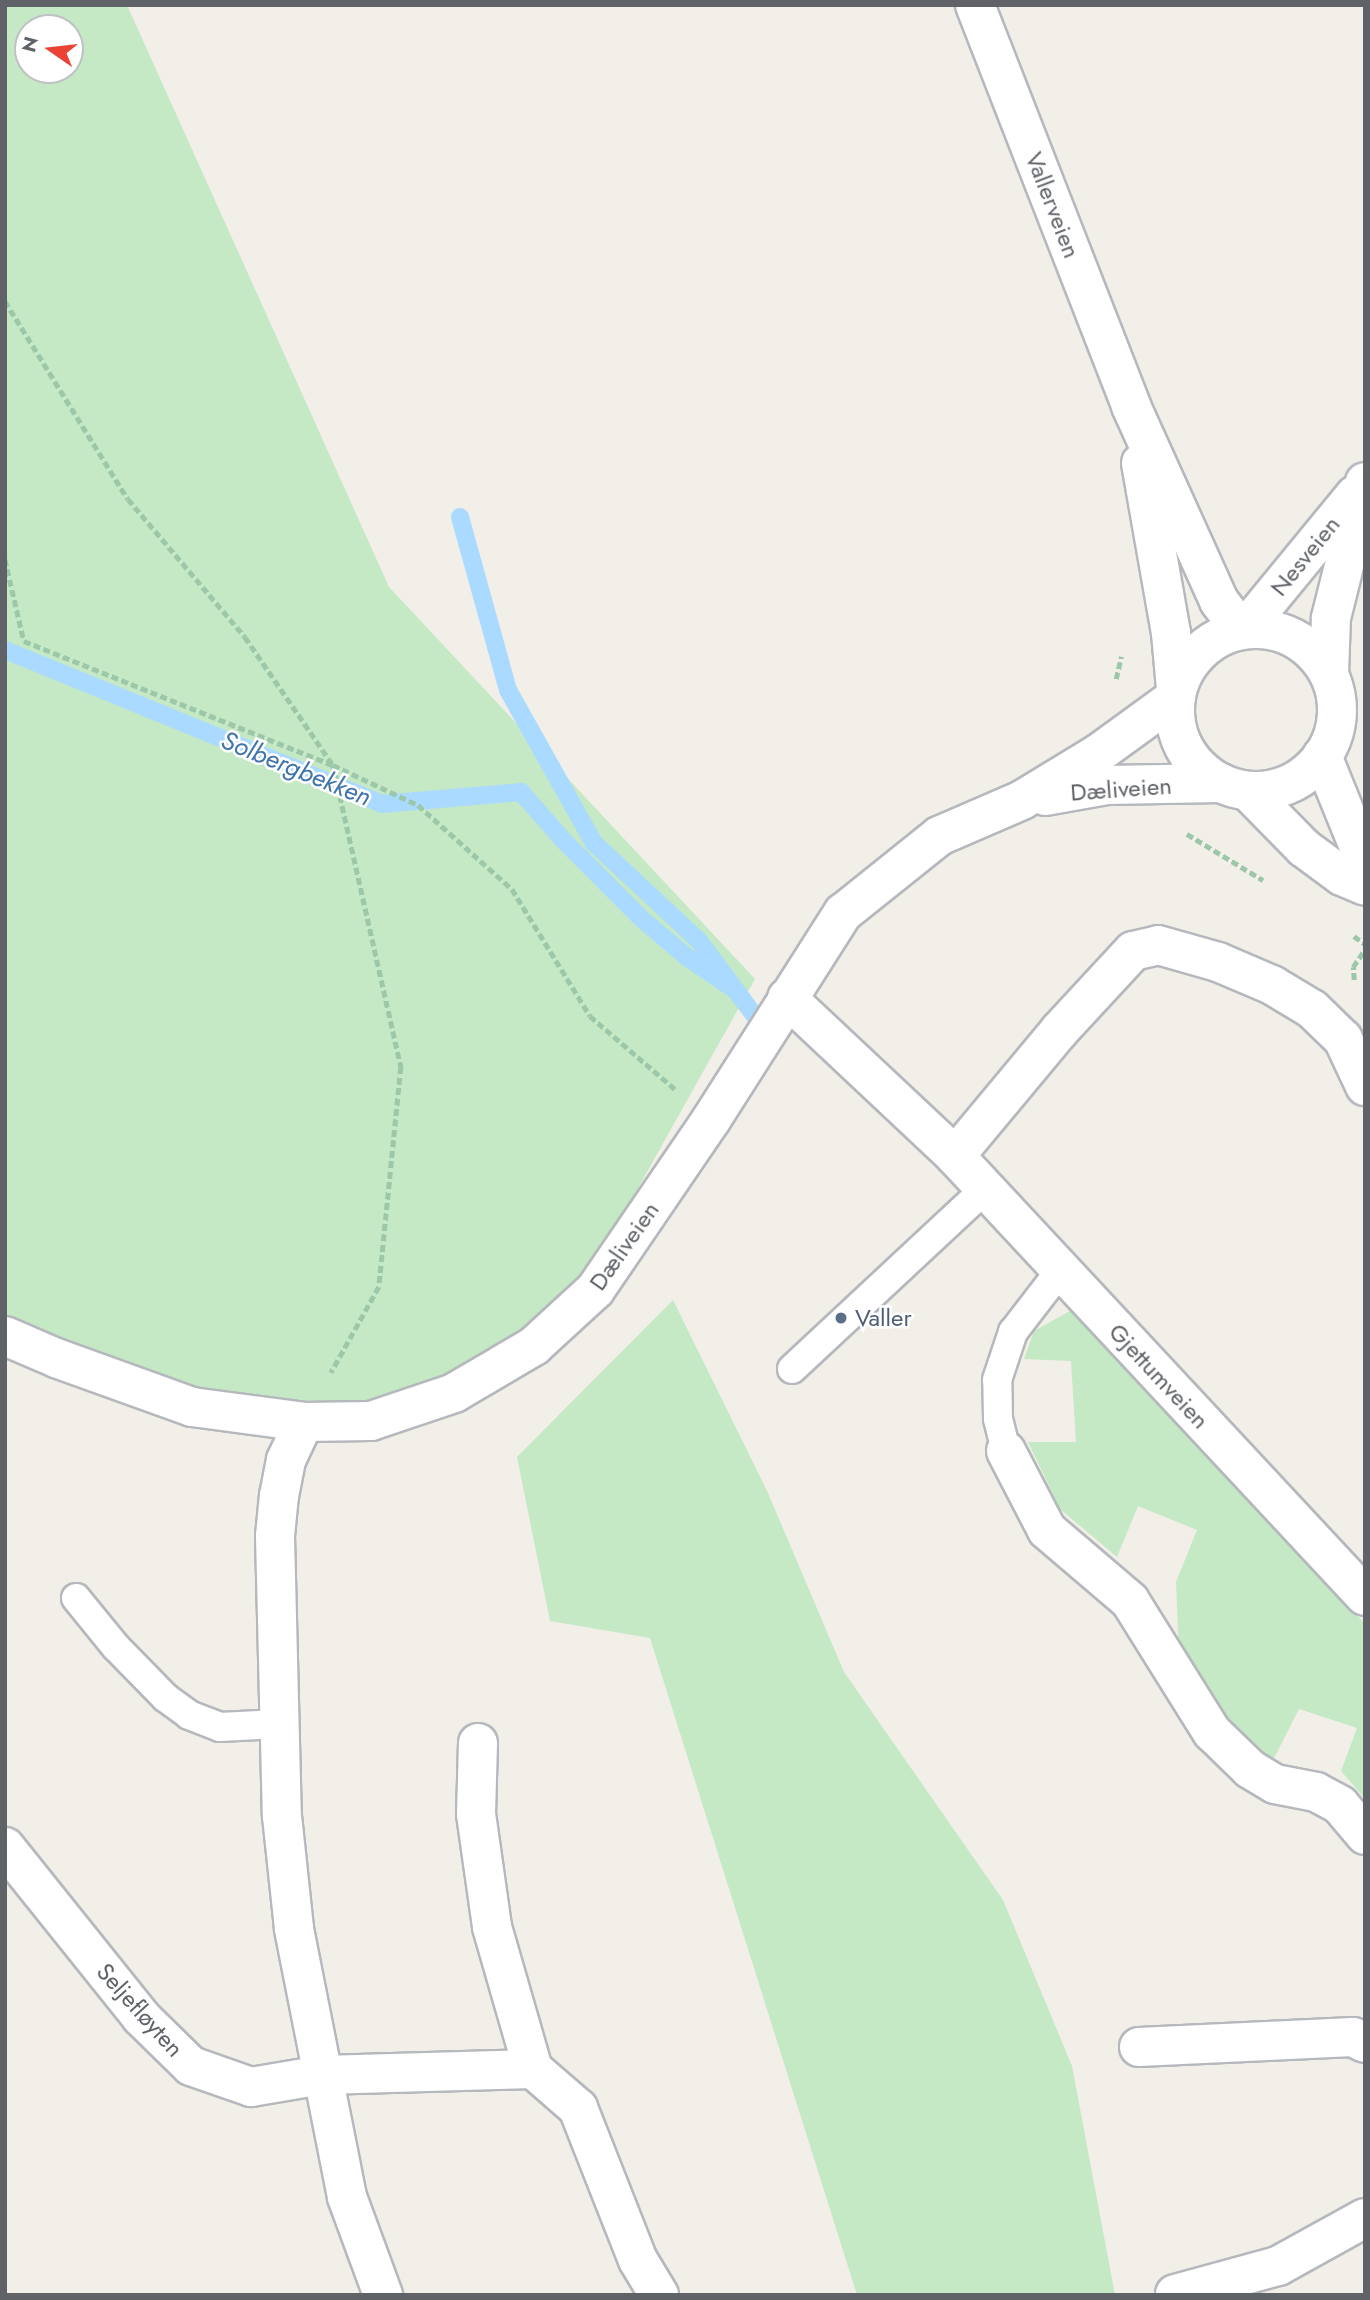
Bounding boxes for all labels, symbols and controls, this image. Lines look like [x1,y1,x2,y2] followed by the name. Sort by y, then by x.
[14,14,84,84] north arrow
[15,34,45,55] text: N
[1020,148,1086,262] street label: Vallerveien
[1264,510,1346,602] street label: Nesveien
[217,725,375,813] water label: Solbergbekken
[1069,771,1173,807] street label: Dæliveien
[583,1196,665,1296] street label: Dæliveien
[855,1304,912,1332] place label: Valler
[833,1310,849,1326] marker: Valler
[1103,1317,1215,1435] street label: Gjettumveien
[91,1957,189,2063] street label: Seljefløyten

